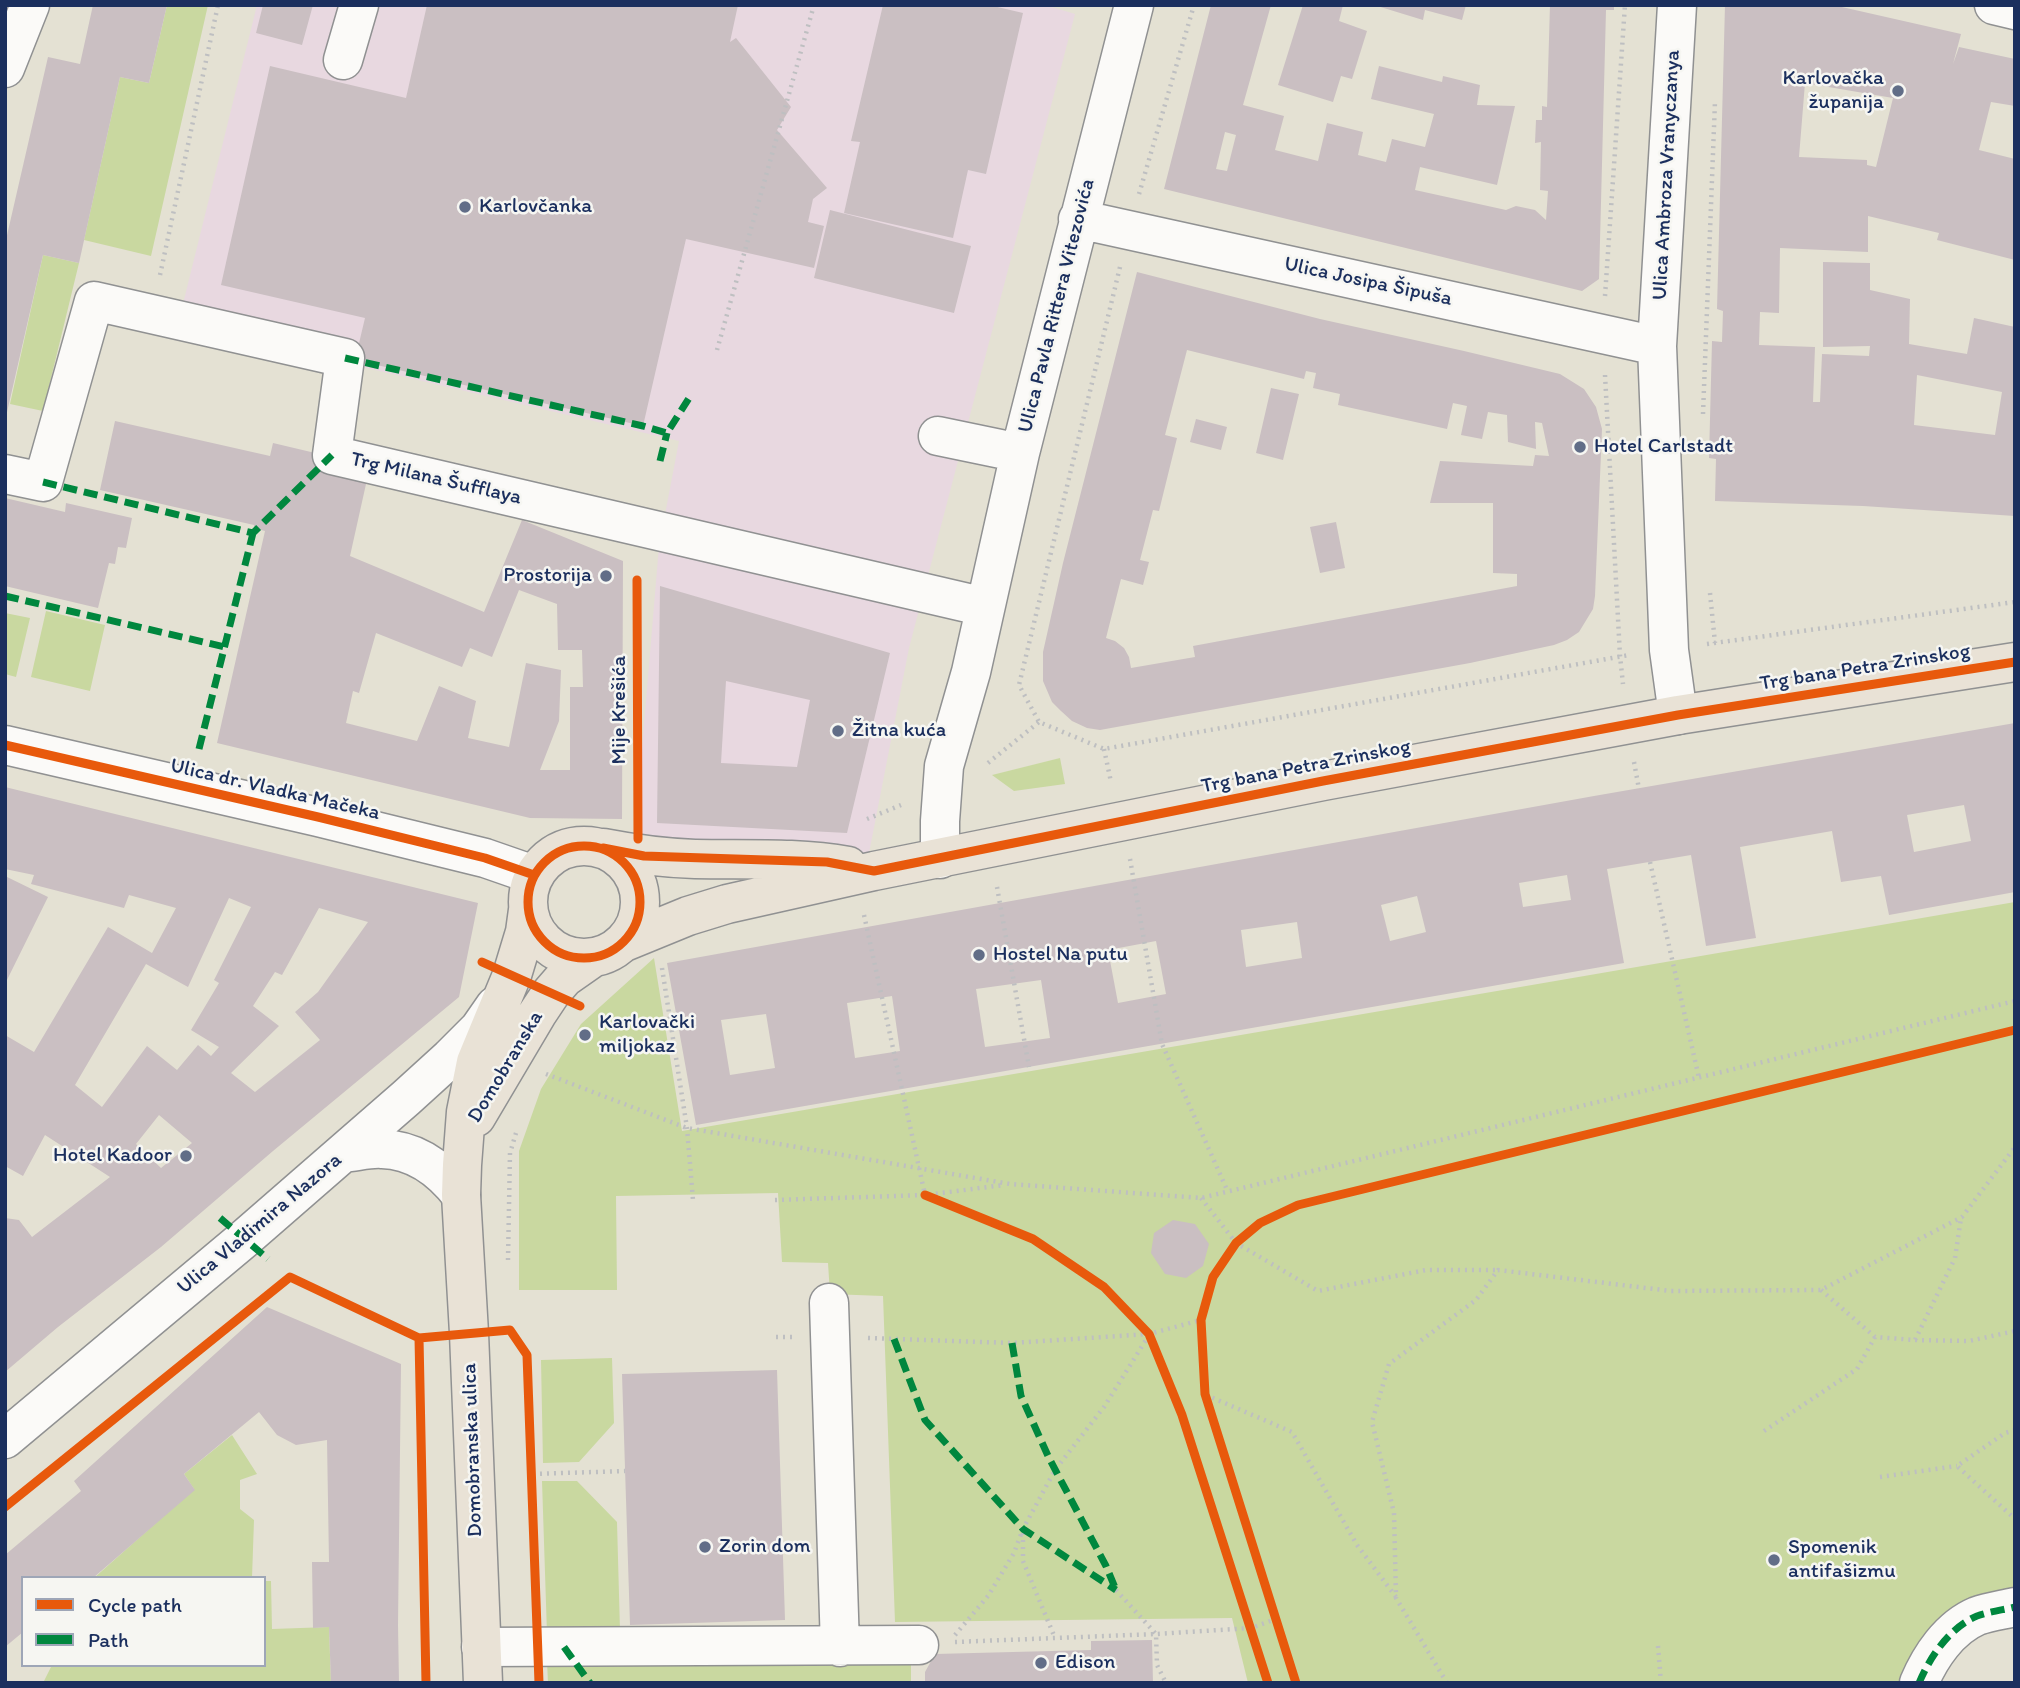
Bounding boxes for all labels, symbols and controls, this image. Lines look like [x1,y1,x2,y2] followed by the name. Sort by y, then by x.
[1648,49,1686,301] street label: Ulica Ambroza Vranyczanya
[1782,66,1884,116] place label: Karlovačka županija
[1890,83,1906,99] marker: Karlovačka županija
[1013,176,1101,436] street label: Ulica Pavla Rittera Vitezovića
[479,194,592,220] place label: Karlovčanka
[457,199,473,215] marker: Karlovčanka
[1282,252,1454,312] street label: Ulica Josipa Šipuša
[1594,434,1733,460] place label: Hotel Carlstadt
[1572,439,1588,455] marker: Hotel Carlstadt
[348,447,524,511] street label: Trg Milana Šufflaya
[503,563,592,589] place label: Prostorija
[598,568,614,584] marker: Prostorija
[1758,639,1972,697] street label: Trg bana Petra Zrinskog
[607,656,633,764] street label: Mije Krešića
[852,718,946,744] place label: Žitna kuća
[830,723,846,739] marker: Žitna kuća
[1199,734,1413,800] street label: Trg bana Petra Zrinskog
[168,754,382,826] street label: Ulica dr. Vladka Mačeka
[993,942,1128,968] place label: Hostel Na putu
[971,947,987,963] marker: Hostel Na putu
[463,1006,549,1128] street label: Domobranska
[599,1010,695,1060] place label: Karlovački miljokaz
[577,1027,593,1043] marker: Karlovački miljokaz
[53,1143,172,1169] place label: Hotel Kadoor
[173,1148,347,1300] street label: Ulica Vladimira Nazora
[178,1148,194,1164] marker: Hotel Kadoor
[457,1362,489,1538] street label: Domobranska ulica
[719,1534,811,1560] place label: Zorin dom
[1788,1535,1896,1585] place label: Spomenik antifašizmu
[697,1539,713,1555] marker: Zorin dom
[1766,1552,1782,1568] marker: Spomenik antifašizmu
[21,1576,266,1667] legend
[88,1592,182,1617] text: Cycle path
[88,1627,129,1652] text: Path
[1055,1650,1115,1676] place label: Edison
[1033,1655,1049,1671] marker: Edison

